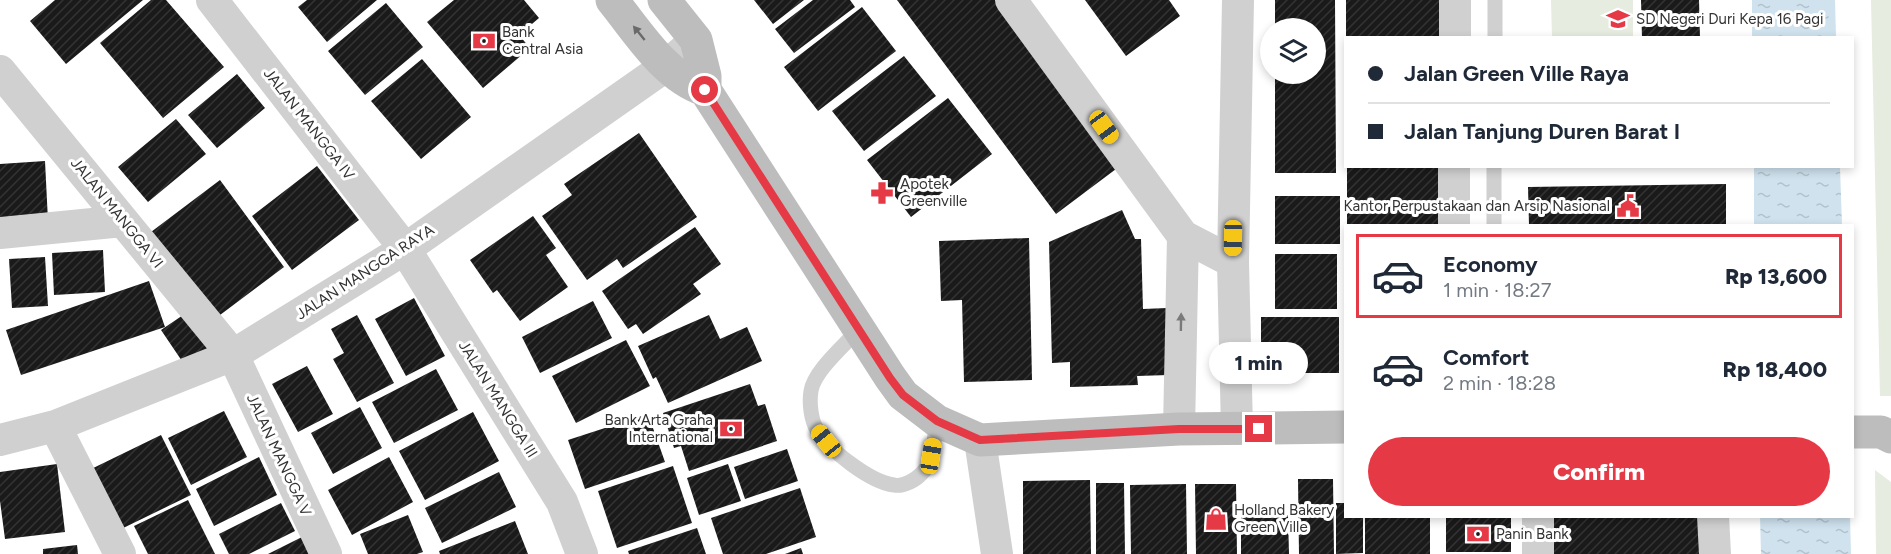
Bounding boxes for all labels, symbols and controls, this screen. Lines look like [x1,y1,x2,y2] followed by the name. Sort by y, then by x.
[1605,6,1631,32] school or university icon: SD Negeri Duri Kepa 16 Pagi
[1636,10,1824,28] place label: SD Negeri Duri Kepa 16 Pagi
[1260,18,1326,84] map controls
[1260,18,1326,84] button: layers
[502,23,583,58] place label: Bank Central Asia
[632,25,645,41] one-way arrow
[471,28,497,54] bank icon: Bank Central Asia
[1404,60,1629,87] text: Jalan Green Ville Raya
[260,65,359,184] street label: JALAN MANGGA IV
[691,76,718,103] route start
[1086,107,1122,147] car
[1404,118,1680,145] text: Jalan Tanjung Duren Barat I
[67,154,167,272] street label: JALAN MANGGA VI
[900,175,967,210] place label: Apotek Greenville
[869,180,895,206] pharmacy icon: Apotek Greenville
[1615,193,1641,219] public building icon: Kantor Perpustakaan dan Arsip Nasional
[1344,197,1610,215] place label: Kantor Perpustakaan dan Arsip Nasional
[1224,220,1242,256] car
[293,221,437,323] street label: JALAN MANGGA RAYA
[1371,249,1425,303] icon: car
[1443,251,1538,278] text: Economy
[1725,263,1827,290] text: Rp 13,600
[1443,278,1552,302] text: 1 min · 18:27
[1176,312,1186,331] one-way arrow
[455,337,541,461] street label: JALAN MANGGA III
[1210,342,1308,384] callout: 1 min
[1371,342,1425,396] icon: car
[1443,344,1529,371] text: Comfort
[1235,351,1282,375] text: 1 min
[1723,356,1827,383] text: Rp 18,400
[1443,371,1556,395] text: 2 min · 18:28
[243,391,315,519] street label: JALAN MANGGA V
[604,411,713,446] place label: Bank Arta Graha International
[1245,415,1272,442] route end
[718,416,744,442] bank icon: Bank Arta Graha International
[808,421,844,461] car
[919,437,943,475] car
[1368,437,1830,506] button: Confirm
[1234,501,1334,536] place label: Holland Bakery Green Ville
[1203,506,1229,532] shop icon: Holland Bakery Green Ville
[1465,521,1491,547] bank icon: Panin Bank
[1496,525,1569,543] place label: Panin Bank

